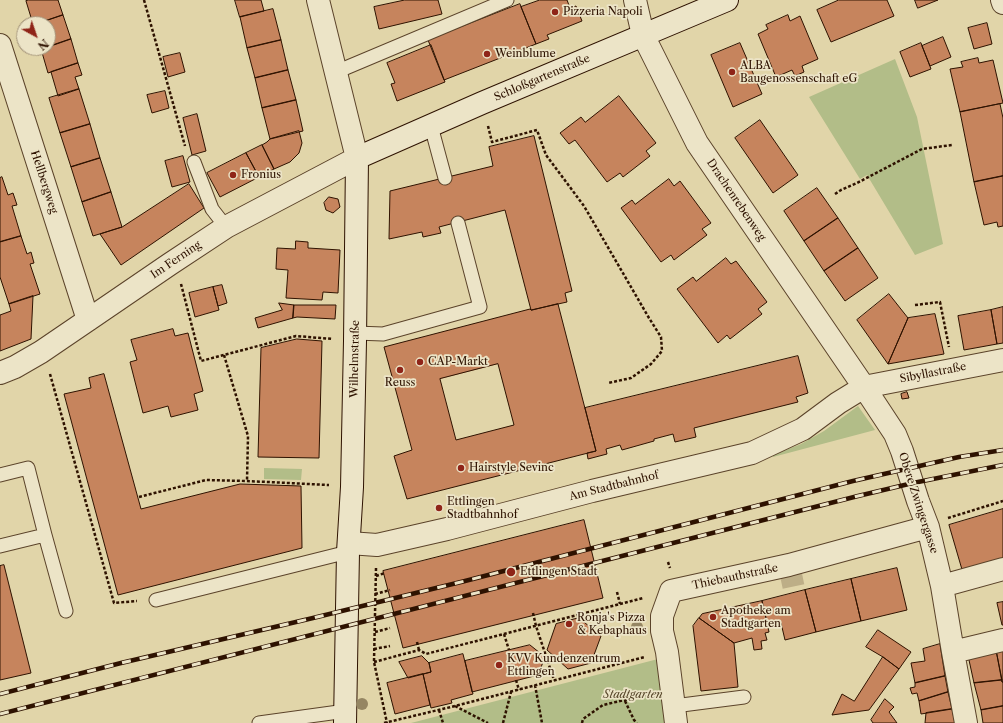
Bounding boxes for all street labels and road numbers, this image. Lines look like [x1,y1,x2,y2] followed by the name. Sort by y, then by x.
[492,52,592,104] street label: Schloßgartenstraße
[28,149,60,215] street label: Hellbergweg
[704,157,768,243] street label: Drachenrebenweg
[148,238,204,282] street label: Im Ferning
[348,320,362,398] street label: Wilhelmstraße
[899,360,967,386] street label: Sibyllastraße
[895,451,941,555] street label: Obere Zwingergasse
[568,468,660,504] street label: Am Stadtbahnhof
[691,561,779,593] street label: Thiebauthstraße

